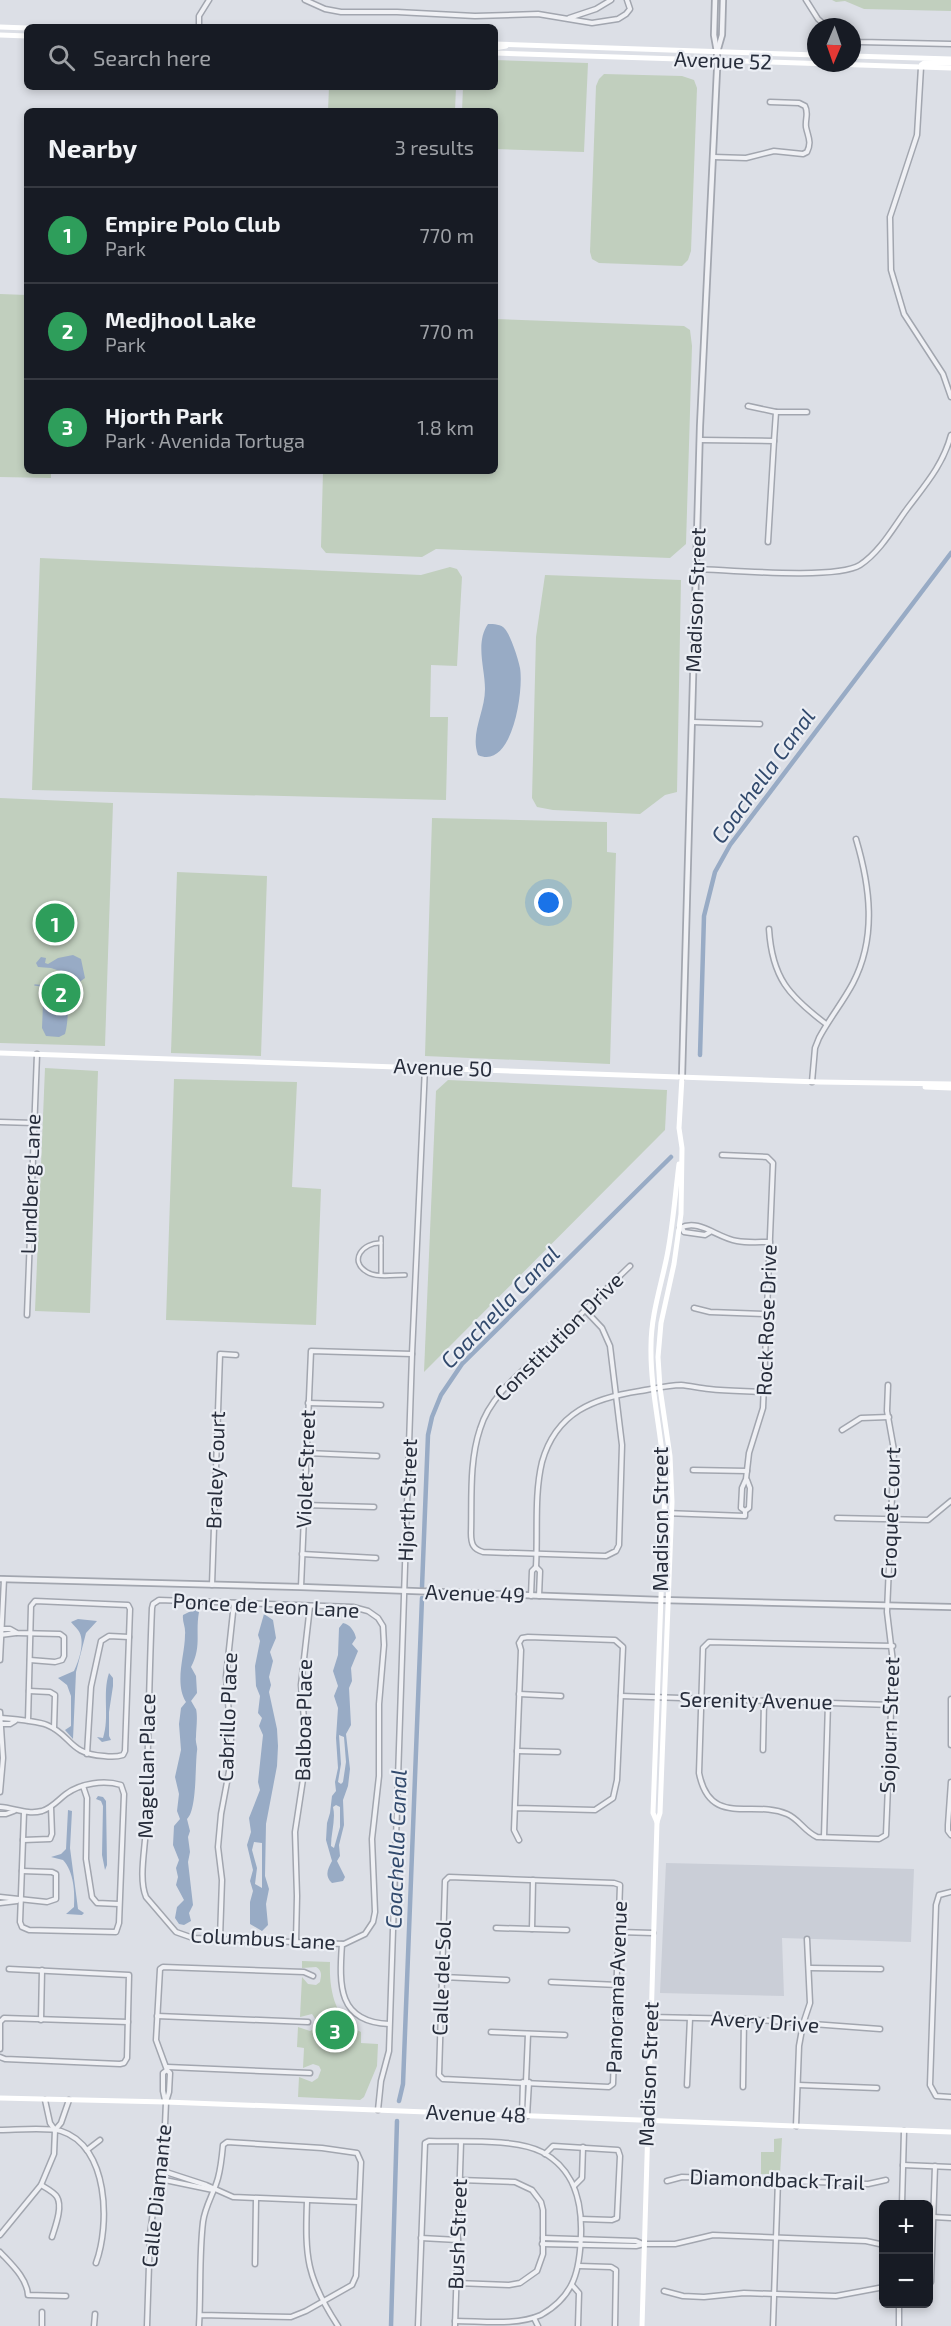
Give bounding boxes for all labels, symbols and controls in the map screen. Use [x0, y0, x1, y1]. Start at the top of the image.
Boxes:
north arrow [807, 18, 861, 72]
search box [24, 24, 498, 90]
icon: search [45, 41, 78, 74]
text: Search here [93, 44, 211, 70]
street label: Avenue 52 [674, 45, 773, 74]
text: Nearby [48, 132, 137, 163]
text: 3 results [395, 135, 474, 159]
text: Empire Polo Club [105, 210, 280, 236]
text: 1 [63, 223, 72, 247]
text: 770 m [419, 223, 474, 247]
text: Park [105, 236, 146, 260]
text: Medjhool Lake [105, 306, 256, 332]
text: 2 [62, 319, 73, 343]
text: 770 m [419, 319, 474, 343]
text: Park [105, 332, 146, 356]
text: Hjorth Park [105, 402, 223, 428]
text: 3 [62, 415, 73, 439]
text: 1.8 km [417, 415, 474, 439]
text: Park · Avenida Tortuga [105, 428, 305, 452]
street label: Madison Street [679, 527, 710, 673]
water label: Coachella Canal [705, 703, 820, 848]
your location [534, 888, 563, 917]
pin: 1 [36, 900, 74, 946]
pin: 2 [42, 970, 80, 1016]
street label: Avenue 50 [393, 1052, 493, 1081]
street label: Lundberg Lane [15, 1113, 44, 1255]
water label: Coachella Canal [434, 1240, 564, 1373]
street label: Rock Rose Drive [750, 1244, 781, 1396]
street label: Constitution Drive [488, 1266, 628, 1406]
street label: Violet Street [290, 1409, 319, 1529]
street label: Braley Court [200, 1411, 229, 1529]
street label: Hjorth Street [392, 1438, 422, 1562]
street label: Madison Street [647, 1446, 672, 1592]
street label: Croquet Court [875, 1446, 904, 1579]
street label: Avenue 49 [425, 1578, 525, 1607]
street label: Ponce de Leon Lane [172, 1587, 360, 1622]
street label: Cabrillo Place [212, 1652, 241, 1782]
street label: Sojourn Street [874, 1656, 904, 1794]
street label: Balboa Place [289, 1659, 316, 1781]
street label: Serenity Avenue [679, 1686, 833, 1713]
street label: Magellan Place [132, 1693, 159, 1839]
water label: Coachella Canal [379, 1769, 411, 1929]
street label: Panorama Avenue [600, 1900, 631, 2074]
street label: Calle del Sol [426, 1919, 455, 2036]
street label: Columbus Lane [190, 1921, 336, 1954]
street label: Madison Street [632, 2001, 663, 2147]
street label: Avery Drive [710, 2004, 820, 2037]
pin: 3 [316, 2008, 354, 2052]
street label: Avenue 48 [425, 2098, 527, 2127]
street label: Calle Diamante [136, 2123, 175, 2269]
street label: Diamondback Trail [689, 2163, 866, 2194]
street label: Bush Street [442, 2178, 471, 2290]
map controls [879, 2200, 933, 2308]
button: + [879, 2200, 933, 2254]
button: − [879, 2254, 933, 2308]

